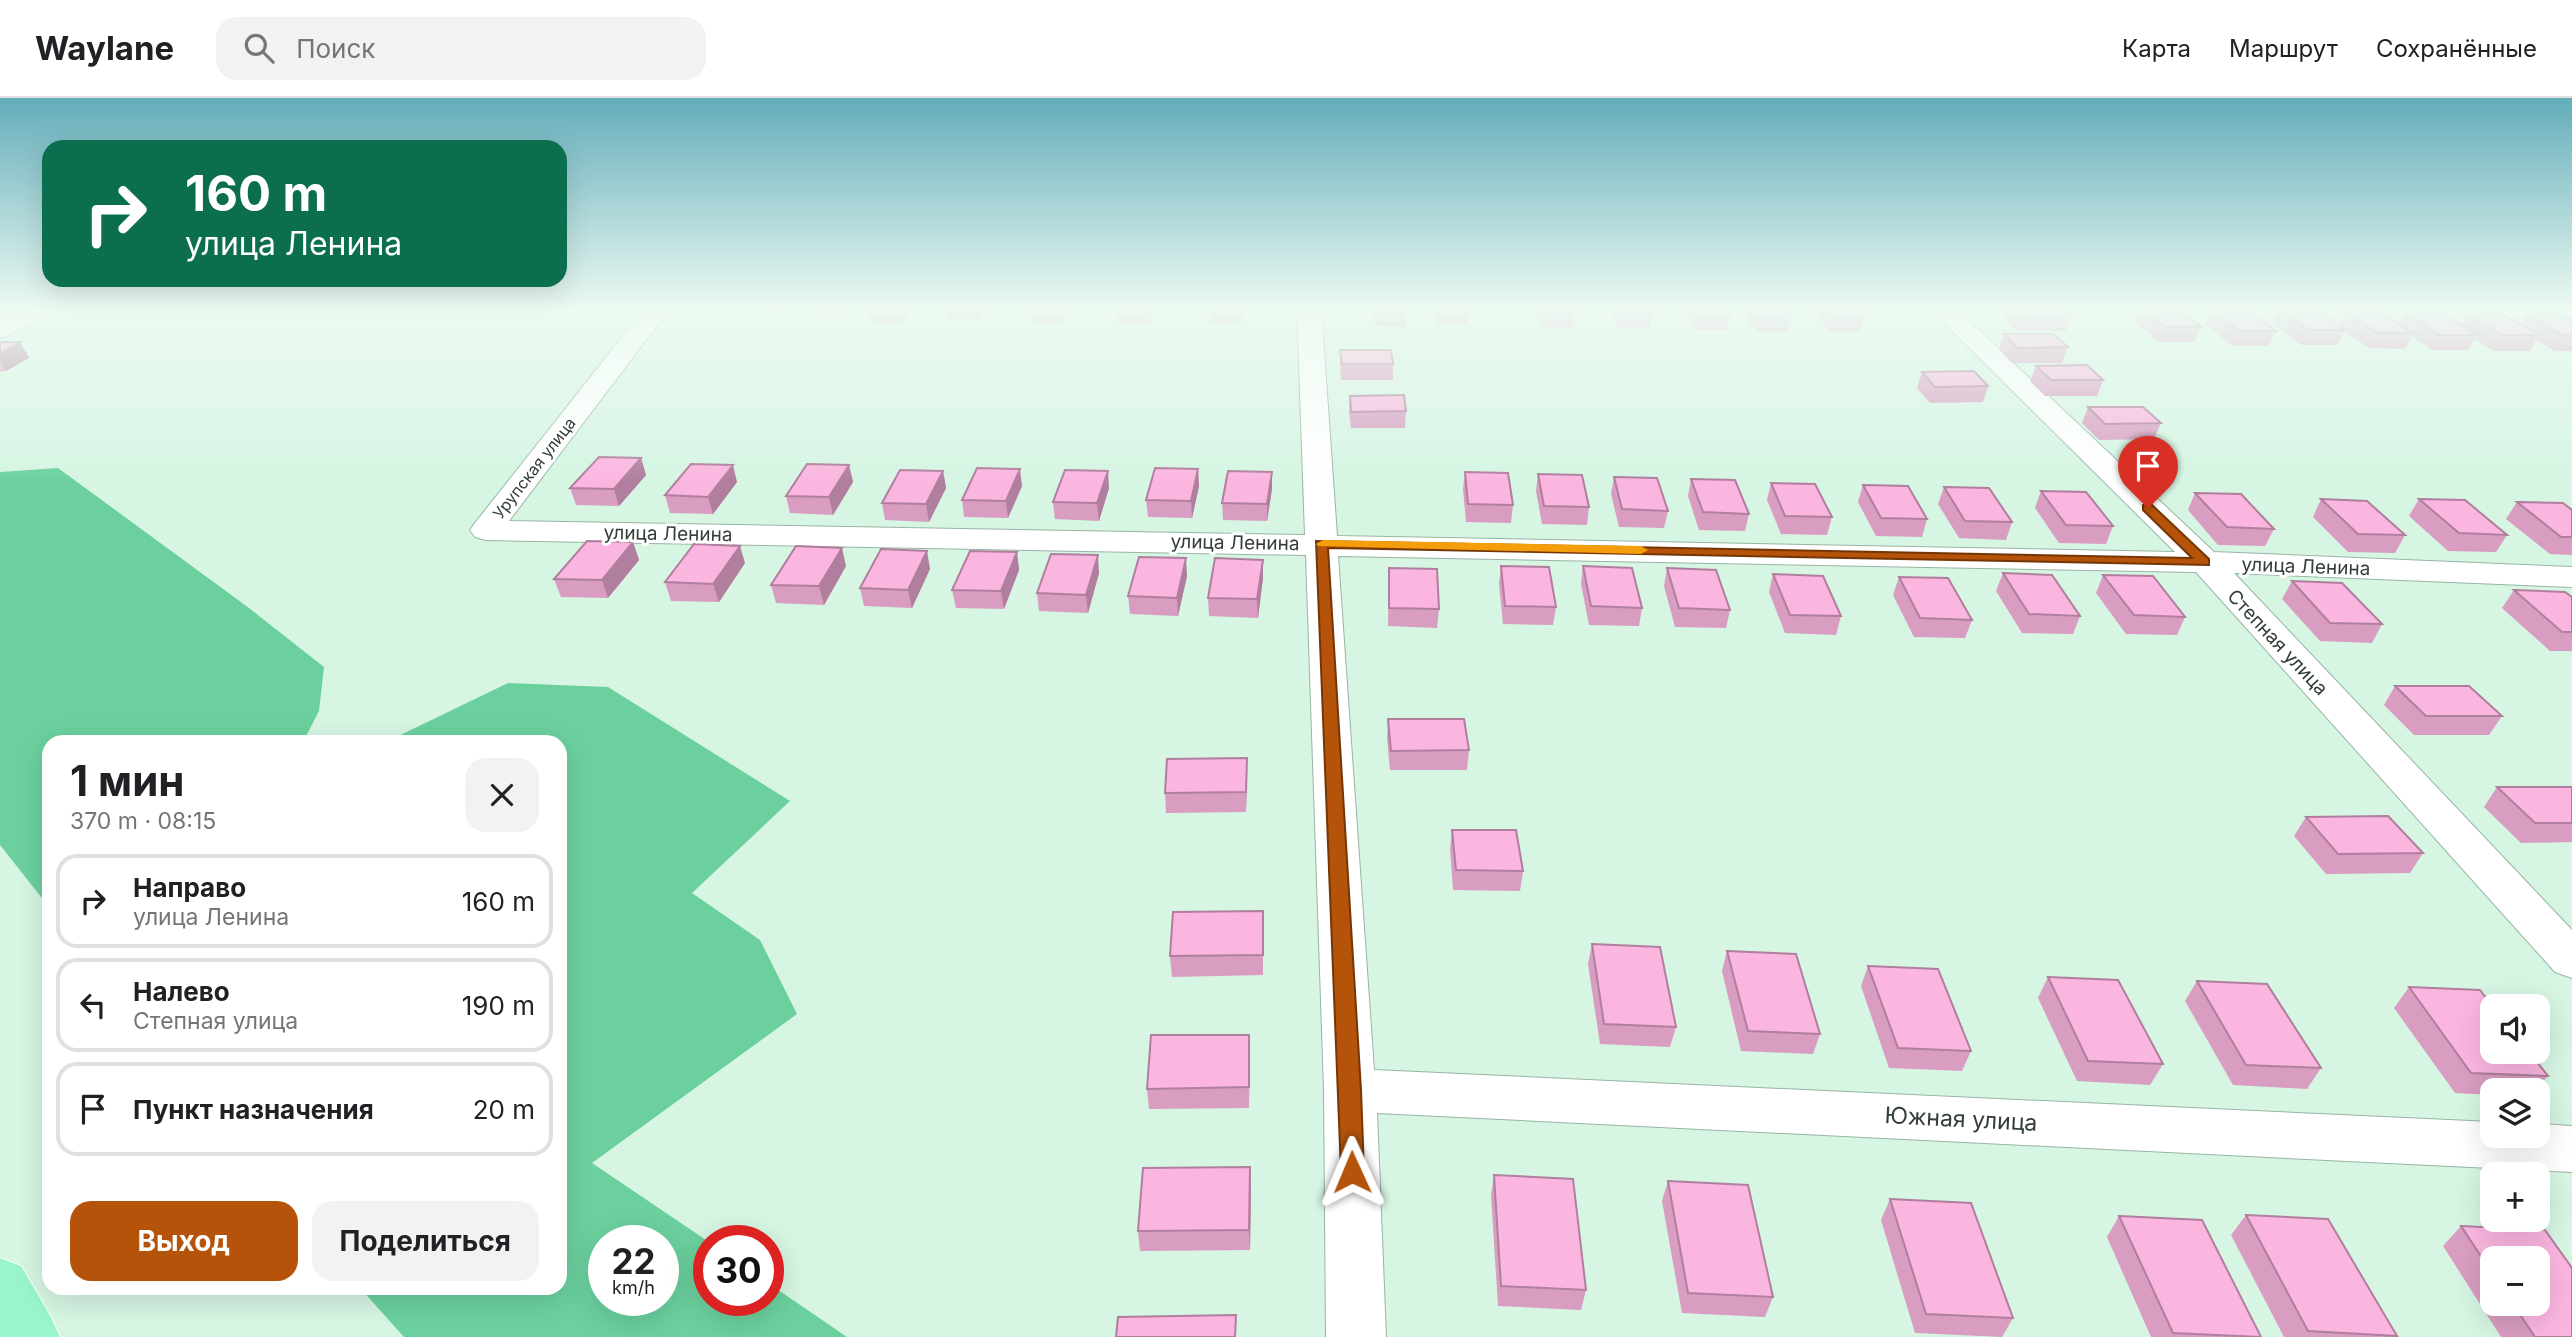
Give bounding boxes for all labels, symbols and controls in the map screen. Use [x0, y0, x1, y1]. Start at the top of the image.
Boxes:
search box [216, 17, 706, 80]
text: Waylane [35, 28, 174, 68]
icon: search [240, 29, 278, 67]
text: Поиск [296, 33, 375, 64]
text: Карта [2122, 34, 2191, 63]
text: Маршрут [2229, 34, 2338, 63]
text: Сохранённые [2376, 34, 2537, 63]
text: 160 m [185, 164, 327, 223]
icon: right [70, 168, 161, 259]
text: улица Ленина [185, 224, 402, 263]
street label: Урупская улица [488, 413, 580, 523]
pin [2118, 436, 2178, 508]
icon: arrive [2129, 447, 2167, 485]
street label: улица Ленина [603, 521, 733, 546]
street label: улица Ленина [1170, 530, 1300, 555]
street label: улица Ленина [2241, 553, 2371, 580]
street label: Степная улица [2223, 585, 2333, 700]
text: 1 мин [70, 755, 184, 806]
button: close [465, 758, 539, 832]
text: 370 m · 08:15 [70, 807, 216, 835]
text: Направо [133, 872, 246, 903]
icon: right [74, 882, 112, 920]
text: 160 m [462, 886, 535, 917]
text: улица Ленина [133, 903, 289, 931]
text: Налево [133, 976, 230, 1007]
icon: left [74, 986, 112, 1024]
text: 190 m [462, 990, 535, 1021]
map controls [2480, 994, 2550, 1316]
button: sound [2480, 994, 2550, 1064]
text: Степная улица [133, 1007, 298, 1035]
button: layers [2480, 1078, 2550, 1148]
icon: arrive [74, 1090, 112, 1128]
text: Пункт назначения [133, 1094, 374, 1125]
text: 20 m [473, 1094, 535, 1125]
street label: Южная улица [1884, 1101, 2038, 1137]
position arrow [1315, 1135, 1389, 1209]
button: + [2480, 1162, 2550, 1232]
button: Выход [70, 1201, 298, 1281]
button: Поделиться [312, 1201, 539, 1281]
speed limit sign: 30 [693, 1225, 784, 1316]
text: 22 [611, 1240, 656, 1282]
button: − [2480, 1246, 2550, 1316]
text: km/h [612, 1277, 655, 1298]

